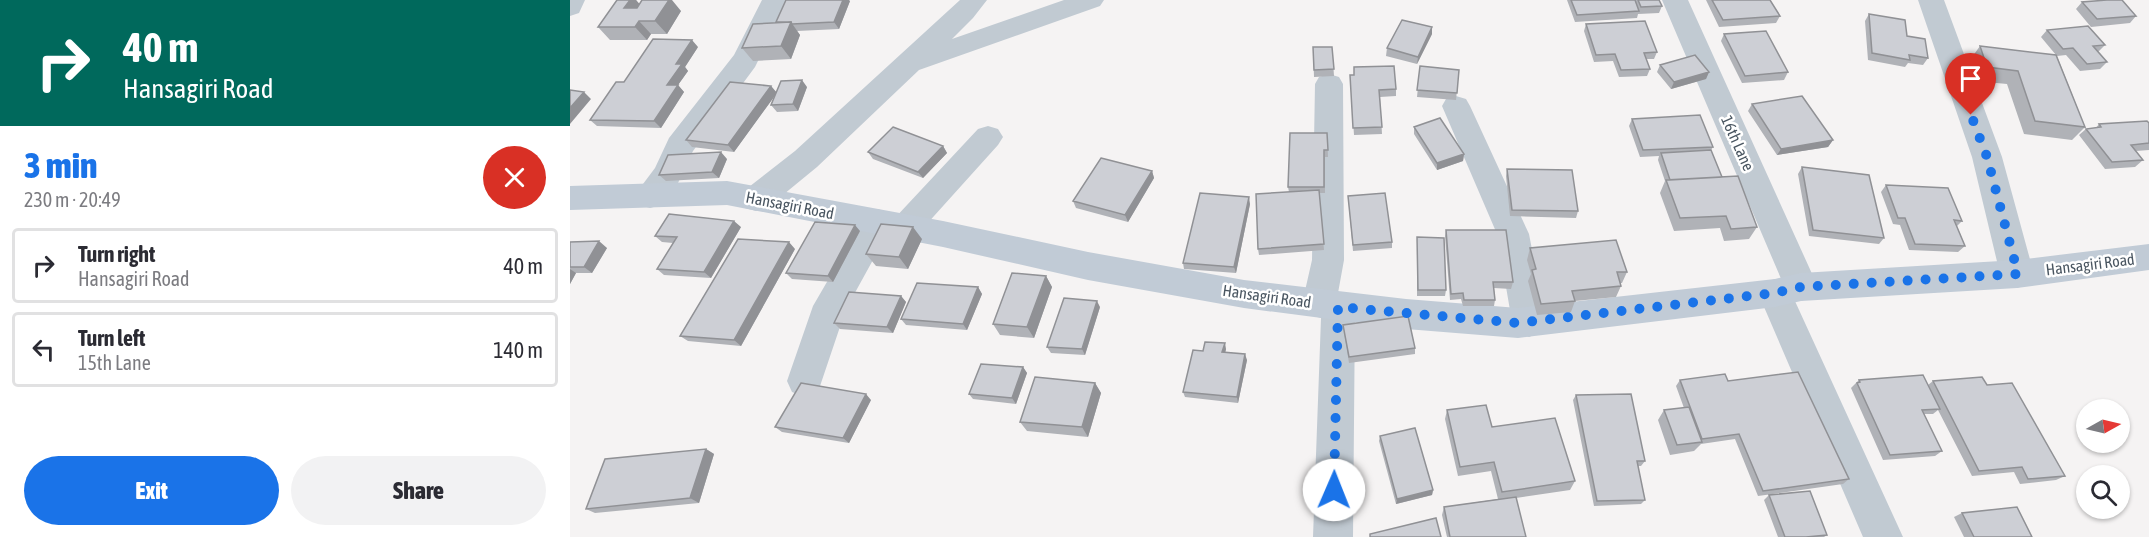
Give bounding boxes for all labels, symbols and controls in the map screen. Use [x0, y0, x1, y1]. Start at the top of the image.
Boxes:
text: 40 m [123, 23, 198, 71]
icon: right [24, 24, 102, 102]
pin [1945, 53, 1996, 115]
icon: arrive [1954, 62, 1987, 95]
text: Hansagiri Road [123, 73, 274, 104]
street label: 16th Lane [1718, 113, 1758, 173]
text: 3 min [24, 144, 98, 186]
button: close [483, 146, 546, 209]
text: 230 m · 20:49 [24, 188, 121, 211]
street label: Hansagiri Road [744, 188, 836, 223]
text: Turn right [78, 241, 155, 267]
icon: right [27, 249, 60, 282]
street label: Hansagiri Road [2045, 250, 2136, 279]
text: 40 m [503, 253, 543, 279]
text: Hansagiri Road [78, 267, 190, 290]
street label: Hansagiri Road [1221, 281, 1312, 312]
text: Turn left [78, 325, 145, 351]
icon: left [27, 333, 60, 366]
text: 140 m [493, 337, 543, 363]
text: 15th Lane [78, 351, 151, 374]
north arrow [2076, 399, 2130, 453]
map controls [2076, 399, 2130, 519]
button: Exit [24, 456, 279, 525]
button: Share [291, 456, 546, 525]
position arrow [1302, 458, 1366, 522]
button: search [2076, 465, 2130, 519]

